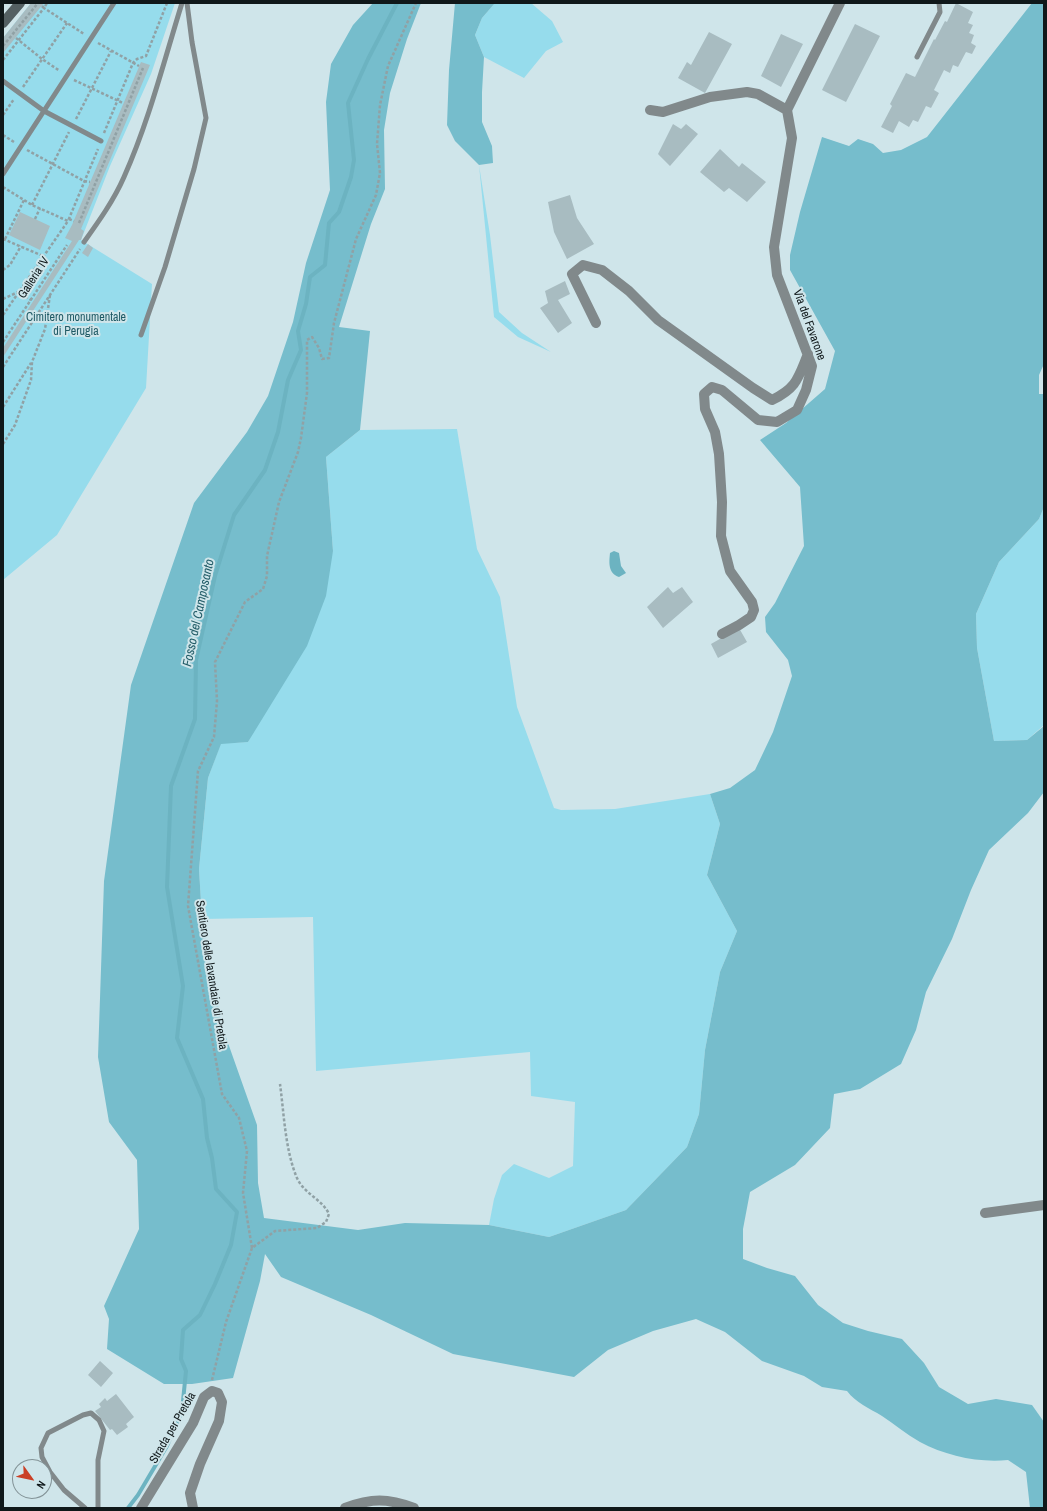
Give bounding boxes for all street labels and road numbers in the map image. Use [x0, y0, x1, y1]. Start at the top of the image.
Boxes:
street label: Galleria IV [15, 255, 53, 301]
street label: Via del Favarone [790, 288, 828, 362]
street label: Sentiero delle lavandaie di Pretola [192, 899, 230, 1051]
street label: Strada per Pretola [147, 1390, 199, 1466]

